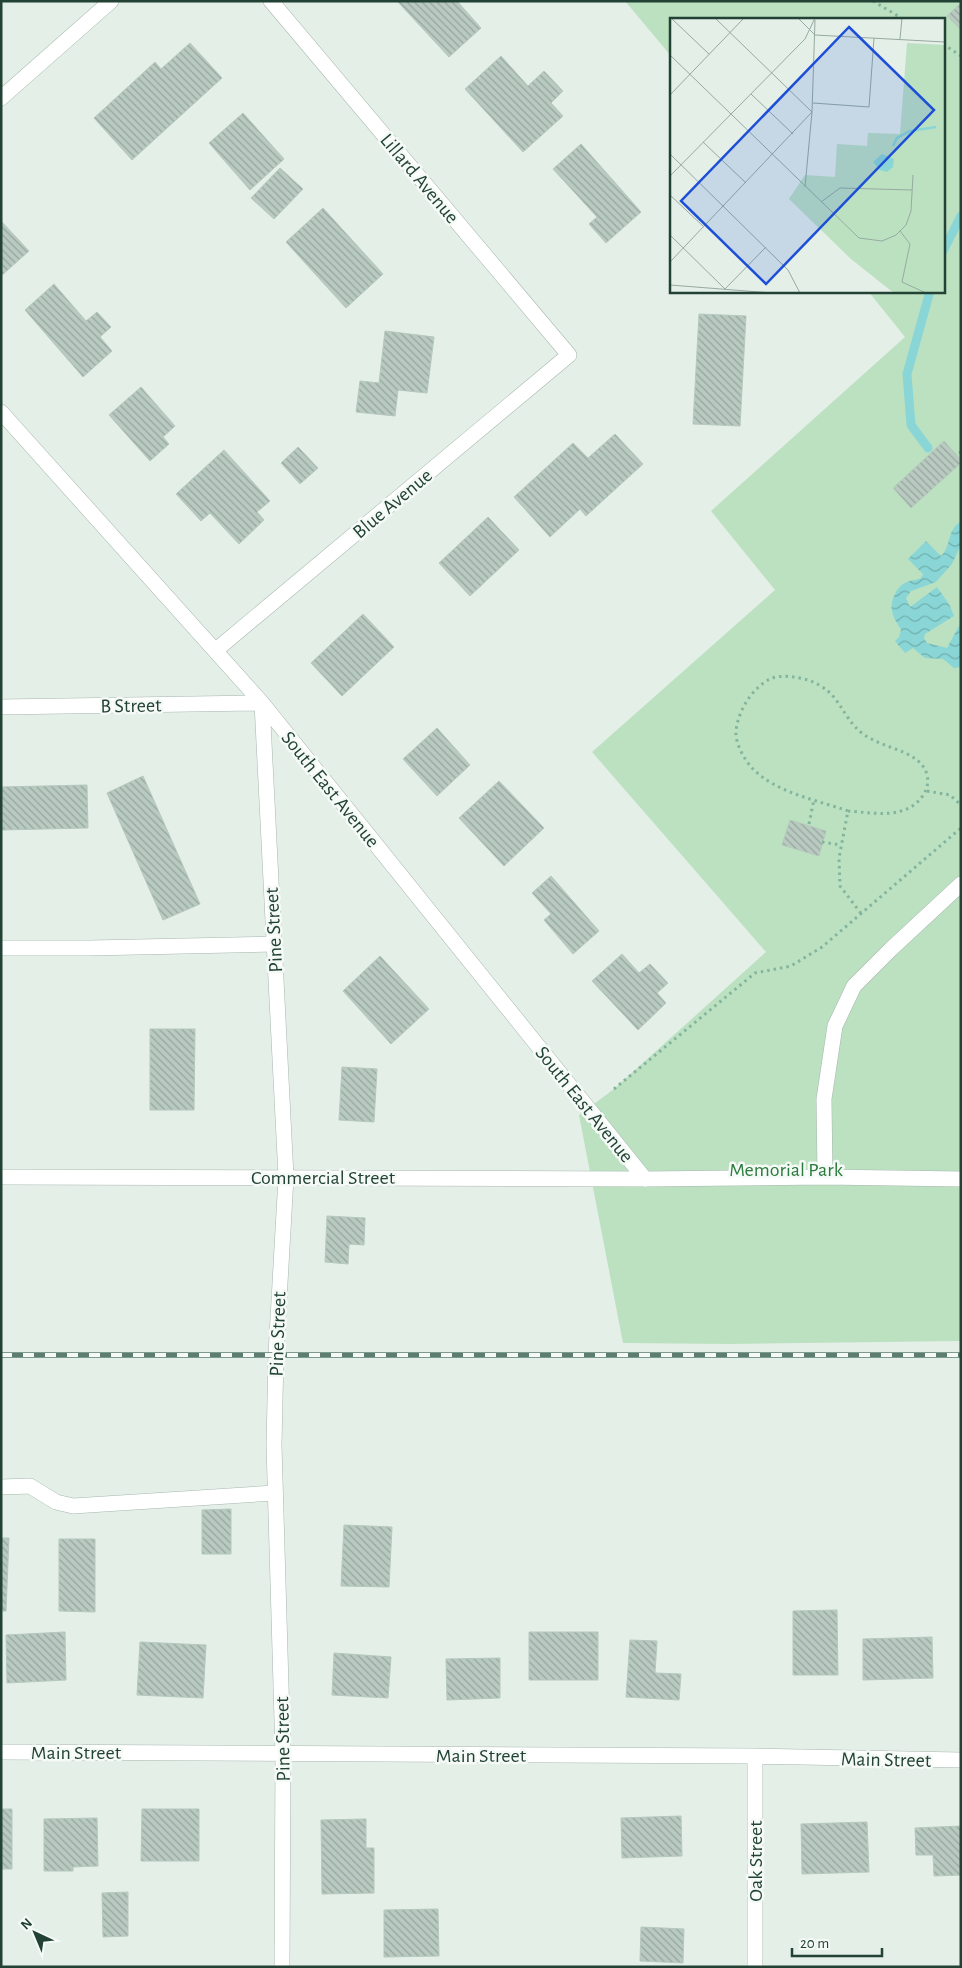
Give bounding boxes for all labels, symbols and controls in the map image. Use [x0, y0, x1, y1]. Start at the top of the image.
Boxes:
inset map [670, 18, 944, 292]
street label: Lillard Avenue [376, 130, 462, 227]
street label: Blue Avenue [349, 465, 436, 543]
street label: B Street [100, 695, 162, 717]
street label: South East Avenue [277, 728, 383, 851]
street label: Pine Street [262, 886, 286, 973]
street label: South East Avenue [531, 1043, 637, 1166]
park label: Memorial Park [729, 1160, 843, 1180]
street label: Commercial Street [251, 1168, 396, 1188]
street label: Pine Street [267, 1291, 290, 1377]
street label: Pine Street [272, 1696, 294, 1782]
street label: Main Street [31, 1743, 122, 1763]
street label: Main Street [436, 1746, 527, 1766]
street label: Main Street [841, 1749, 932, 1771]
street label: Oak Street [746, 1820, 766, 1902]
north arrow [10, 1908, 60, 1958]
text: N [18, 1916, 35, 1933]
scale bar [792, 1926, 882, 1958]
text: 20 m [800, 1936, 829, 1951]

